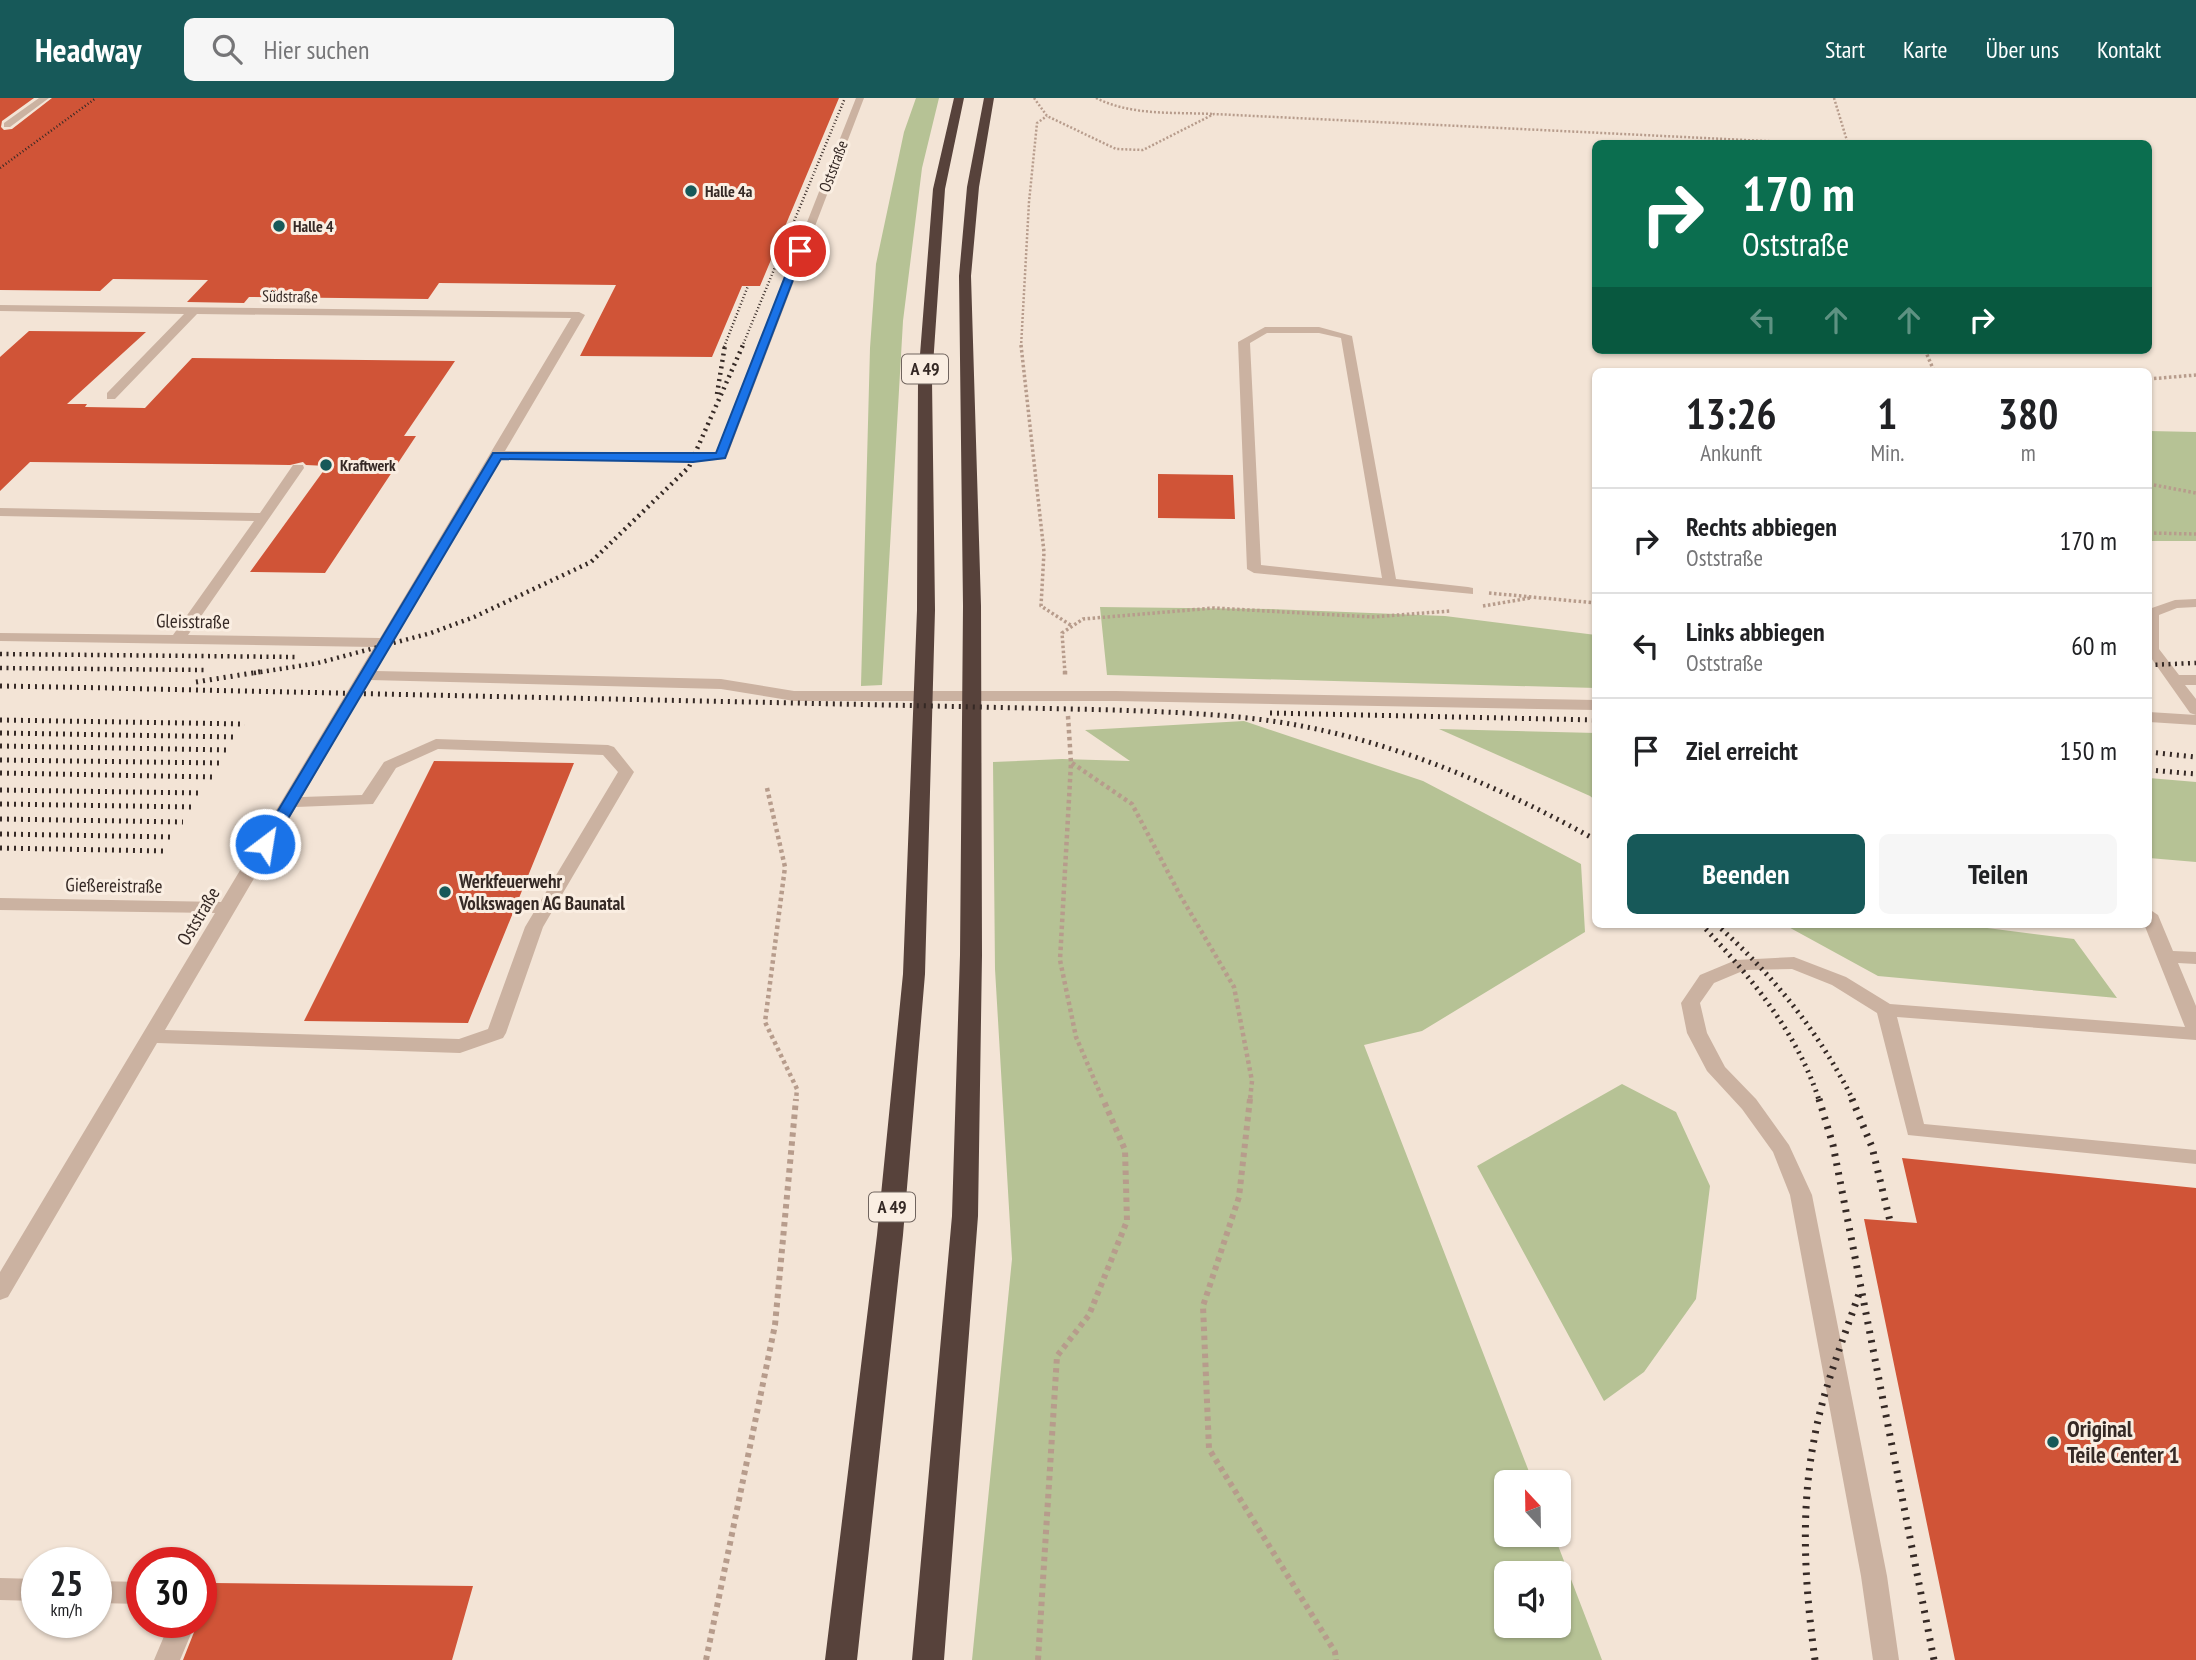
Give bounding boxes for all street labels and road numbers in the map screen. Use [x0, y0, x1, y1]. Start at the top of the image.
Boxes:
street label: Oststraße [814, 137, 852, 195]
street label: Südstraße [262, 286, 318, 306]
road number: A 49 [902, 354, 948, 384]
street label: Gleisstraße [156, 608, 230, 634]
street label: Gießereistraße [65, 872, 163, 898]
street label: Oststraße [171, 882, 225, 949]
road number: A 49 [869, 1192, 915, 1222]

